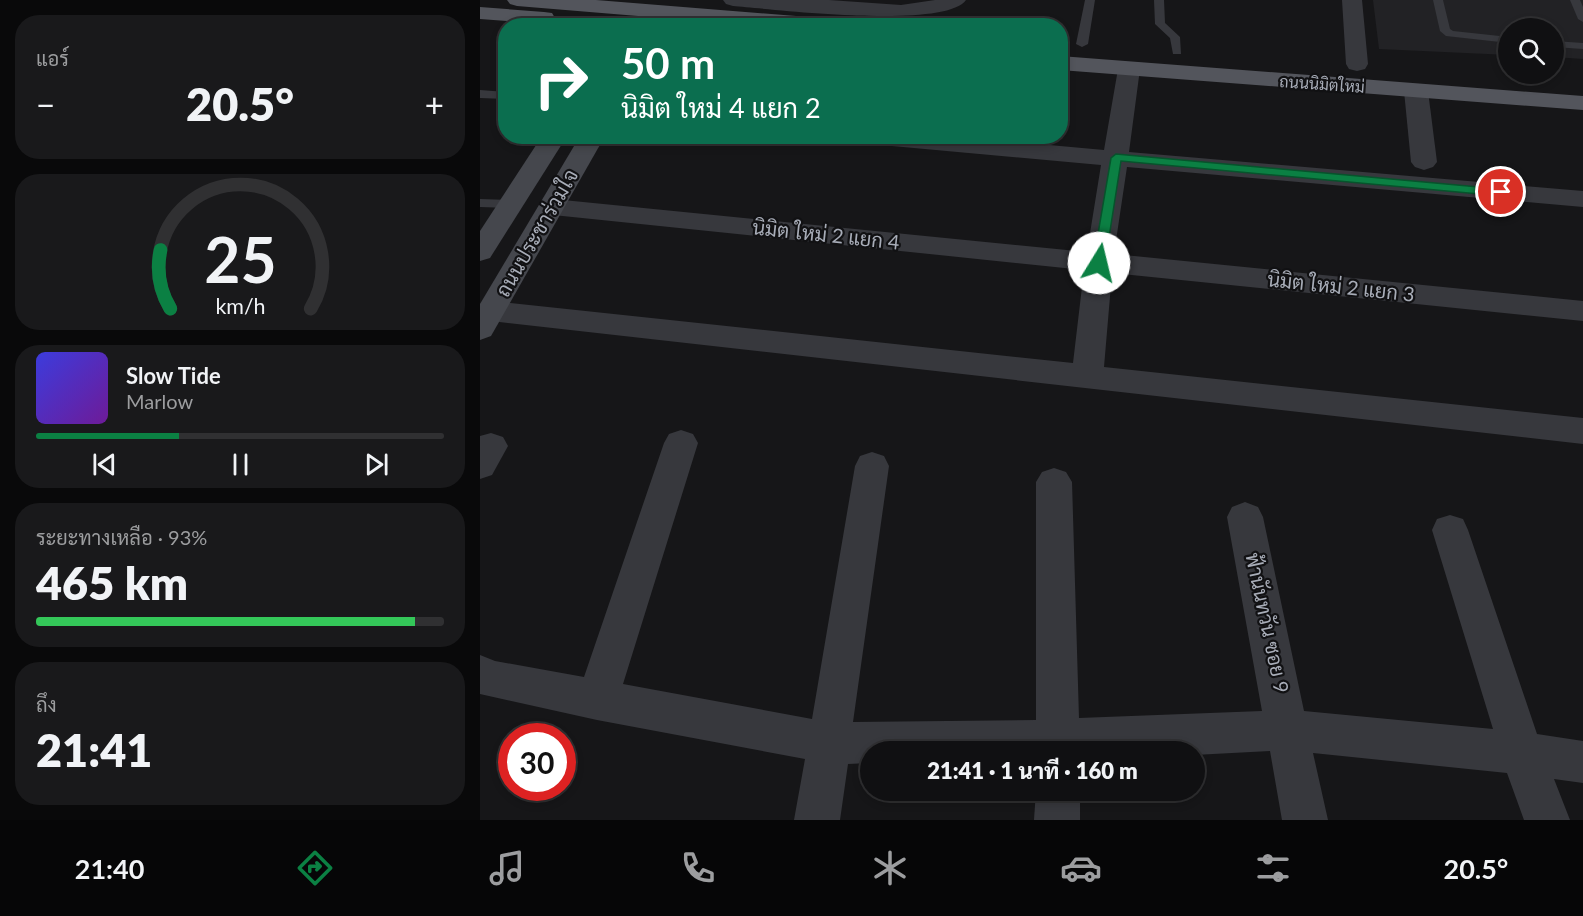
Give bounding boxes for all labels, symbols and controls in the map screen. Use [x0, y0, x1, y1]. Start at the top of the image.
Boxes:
map controls [1498, 18, 1564, 84]
button: search [1498, 18, 1564, 84]
text: 50 m [621, 38, 715, 88]
icon: right [522, 42, 600, 120]
text: แอร์ [36, 46, 69, 70]
street label: ถนนนิมิตใหม่ [1279, 70, 1365, 96]
text: 20.5° [186, 77, 294, 131]
text: − [36, 84, 55, 124]
text: + [425, 84, 444, 124]
text: นิมิต ใหม่ 4 แยก 2 [621, 91, 821, 124]
street label: ถนนประชาร่วมใจ [490, 164, 582, 301]
pin [1475, 166, 1526, 217]
icon: arrive [1484, 175, 1517, 208]
street label: นิมิต ใหม่ 2 แยก 4 [751, 214, 901, 254]
text: 25 [204, 221, 276, 296]
position arrow [1067, 231, 1131, 295]
street label: นิมิต ใหม่ 2 แยก 3 [1266, 266, 1416, 306]
text: km/h [215, 293, 265, 319]
text: Slow Tide [126, 362, 221, 389]
text: Marlow [126, 389, 193, 413]
icon: previous [88, 448, 121, 481]
icon: pause [224, 448, 257, 481]
icon: next [360, 448, 393, 481]
text: ระยะทางเหลือ · 93% [36, 525, 207, 549]
street label: ฟ้านันทวัน ซอย 9 [1241, 550, 1295, 695]
text: 465 km [36, 556, 188, 610]
text: ถึง [36, 692, 57, 716]
text: 21:41 [36, 723, 152, 777]
speed limit sign: 30 [498, 723, 576, 801]
text: 21:41 · 1 นาที · 160 m [927, 757, 1138, 784]
icon: directions [294, 847, 336, 889]
icon: music [486, 847, 528, 889]
icon: phone [677, 847, 719, 889]
icon: climate [869, 847, 911, 889]
icon: car [1060, 847, 1102, 889]
icon: filters [1252, 847, 1294, 889]
text: 21:40 [75, 852, 144, 885]
text: 20.5° [1444, 852, 1508, 885]

